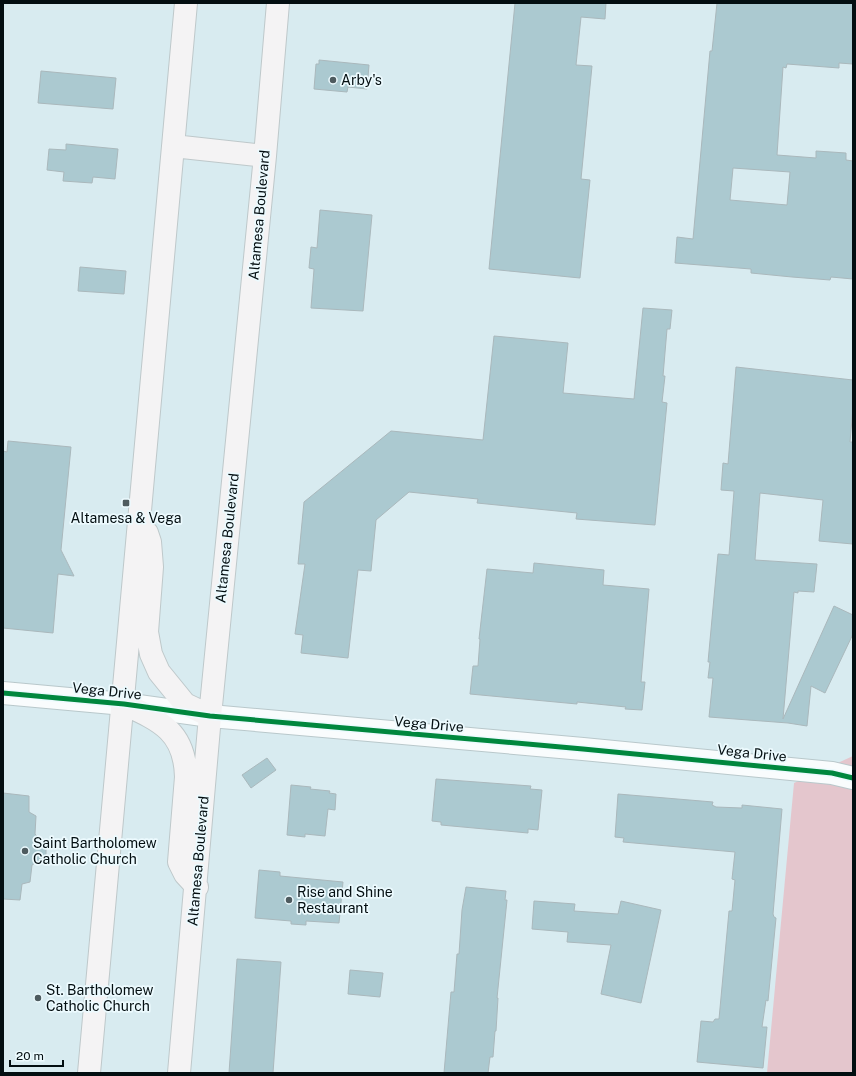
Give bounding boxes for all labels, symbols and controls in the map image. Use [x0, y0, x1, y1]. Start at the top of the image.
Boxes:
place label: Arby's [341, 72, 382, 88]
marker: Arby's [328, 75, 338, 85]
street label: Altamesa Boulevard [245, 149, 273, 281]
street label: Altamesa Boulevard [212, 472, 242, 604]
marker: Altamesa & Vega [121, 498, 131, 508]
place label: Altamesa & Vega [71, 510, 181, 526]
street label: Vega Drive [71, 679, 143, 703]
street label: Vega Drive [394, 713, 465, 735]
street label: Vega Drive [716, 741, 788, 765]
street label: Altamesa Boulevard [184, 795, 212, 927]
place label: Saint Bartholomew Catholic Church [33, 835, 157, 867]
marker: Saint Bartholomew Catholic Church [20, 846, 30, 856]
place label: Rise and Shine Restaurant [297, 884, 393, 916]
marker: Rise and Shine Restaurant [284, 895, 294, 905]
place label: St. Bartholomew Catholic Church [46, 982, 154, 1014]
marker: St. Bartholomew Catholic Church [33, 993, 43, 1003]
scale bar [10, 1042, 63, 1068]
text: 20 m [16, 1049, 44, 1063]

